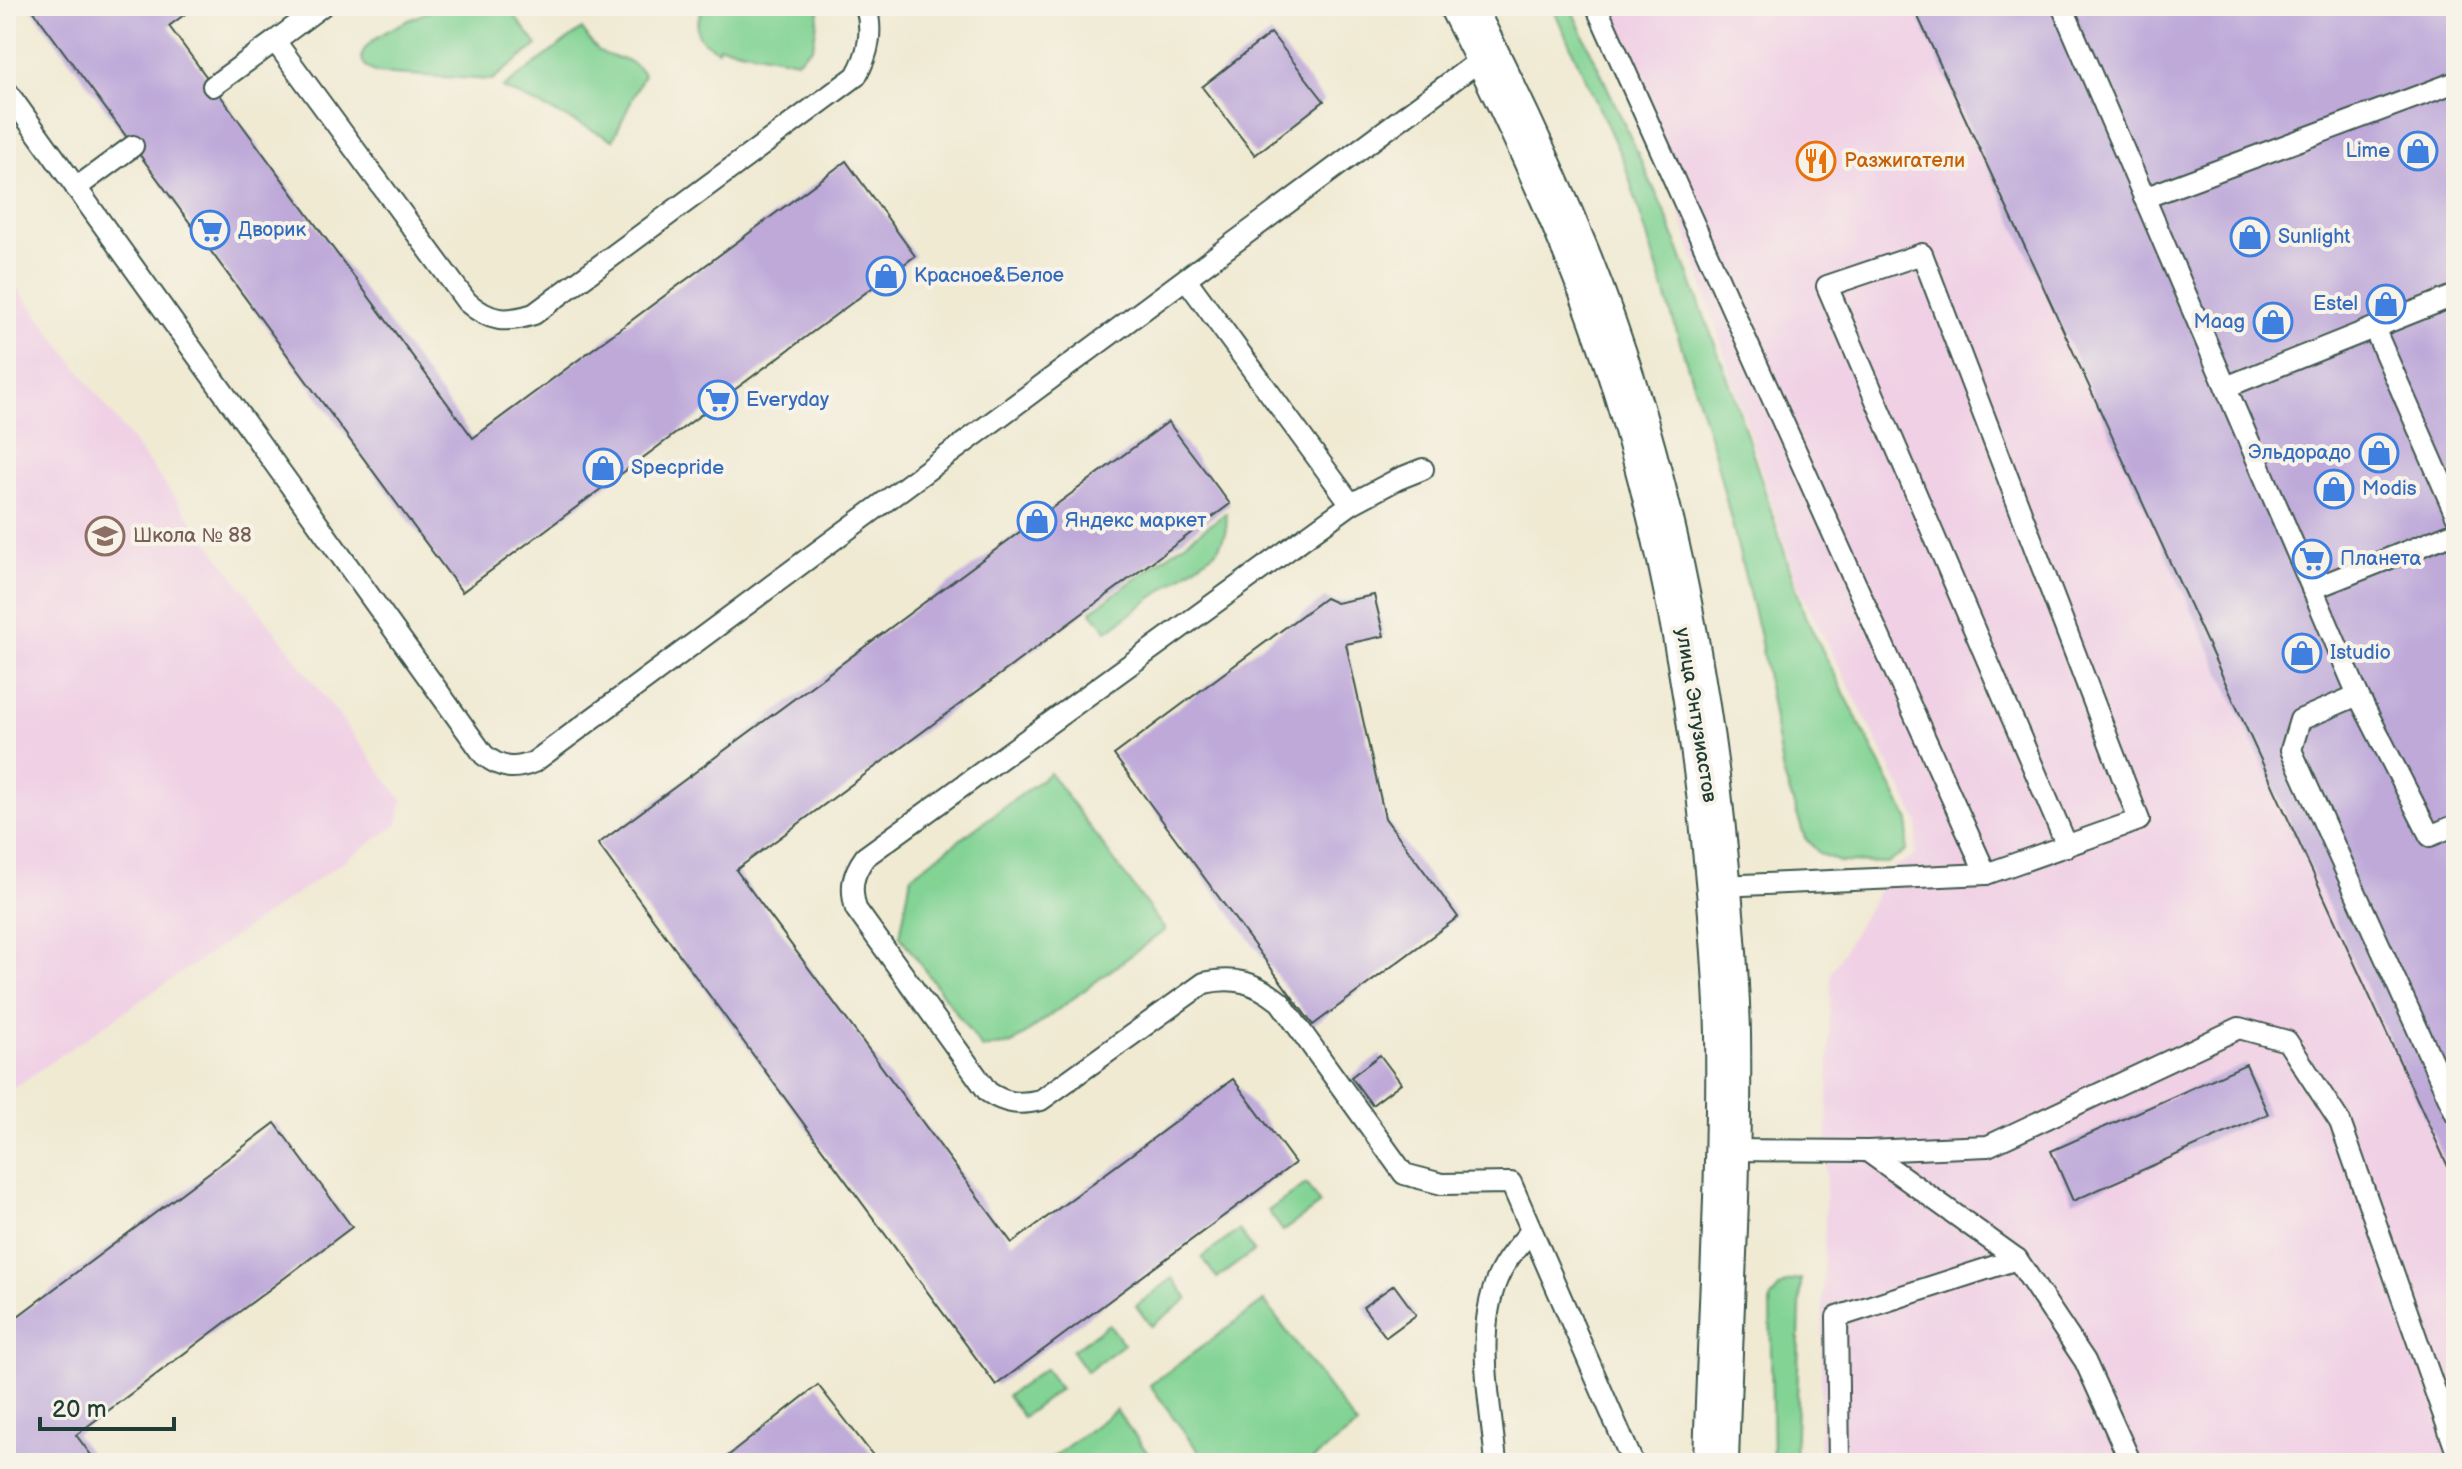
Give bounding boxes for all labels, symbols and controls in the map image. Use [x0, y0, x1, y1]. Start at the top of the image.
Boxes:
shop icon: Lime [2397, 130, 2439, 172]
place label: Lime [2345, 139, 2390, 163]
restaurant icon: Разжигатели [1795, 140, 1837, 182]
place label: Разжигатели [1844, 149, 1965, 173]
supermarket icon: Дворик [189, 209, 231, 251]
shop icon: Sunlight [2229, 216, 2271, 258]
place label: Дворик [238, 218, 306, 242]
place label: Sunlight [2278, 225, 2350, 249]
shop icon: Красное&Белое [865, 255, 907, 297]
place label: Красное&Белое [914, 264, 1064, 288]
shop icon: Estel [2365, 283, 2407, 325]
place label: Estel [2313, 292, 2358, 316]
shop icon: Maag [2252, 301, 2294, 343]
place label: Maag [2194, 310, 2245, 334]
supermarket icon: Everyday [697, 379, 739, 421]
place label: Everyday [746, 388, 829, 412]
shop icon: Эльдорадо [2358, 432, 2400, 474]
place label: Эльдорадо [2248, 441, 2351, 465]
shop icon: Specpride [582, 447, 624, 489]
place label: Specpride [631, 456, 724, 480]
shop icon: Modis [2313, 468, 2355, 510]
place label: Modis [2362, 477, 2417, 501]
shop icon: Яндекс маркет [1016, 500, 1058, 542]
place label: Яндекс маркет [1065, 509, 1207, 533]
school or university icon: Школа № 88 [84, 515, 126, 557]
place label: Школа № 88 [133, 524, 252, 548]
supermarket icon: Планета [2291, 538, 2333, 580]
place label: Планета [2340, 547, 2422, 571]
street label: улица Энтузиастов [1670, 626, 1722, 804]
shop icon: Istudio [2281, 632, 2323, 674]
place label: Istudio [2330, 641, 2391, 665]
scale bar [40, 1381, 174, 1431]
text: 20 m [52, 1395, 107, 1424]

